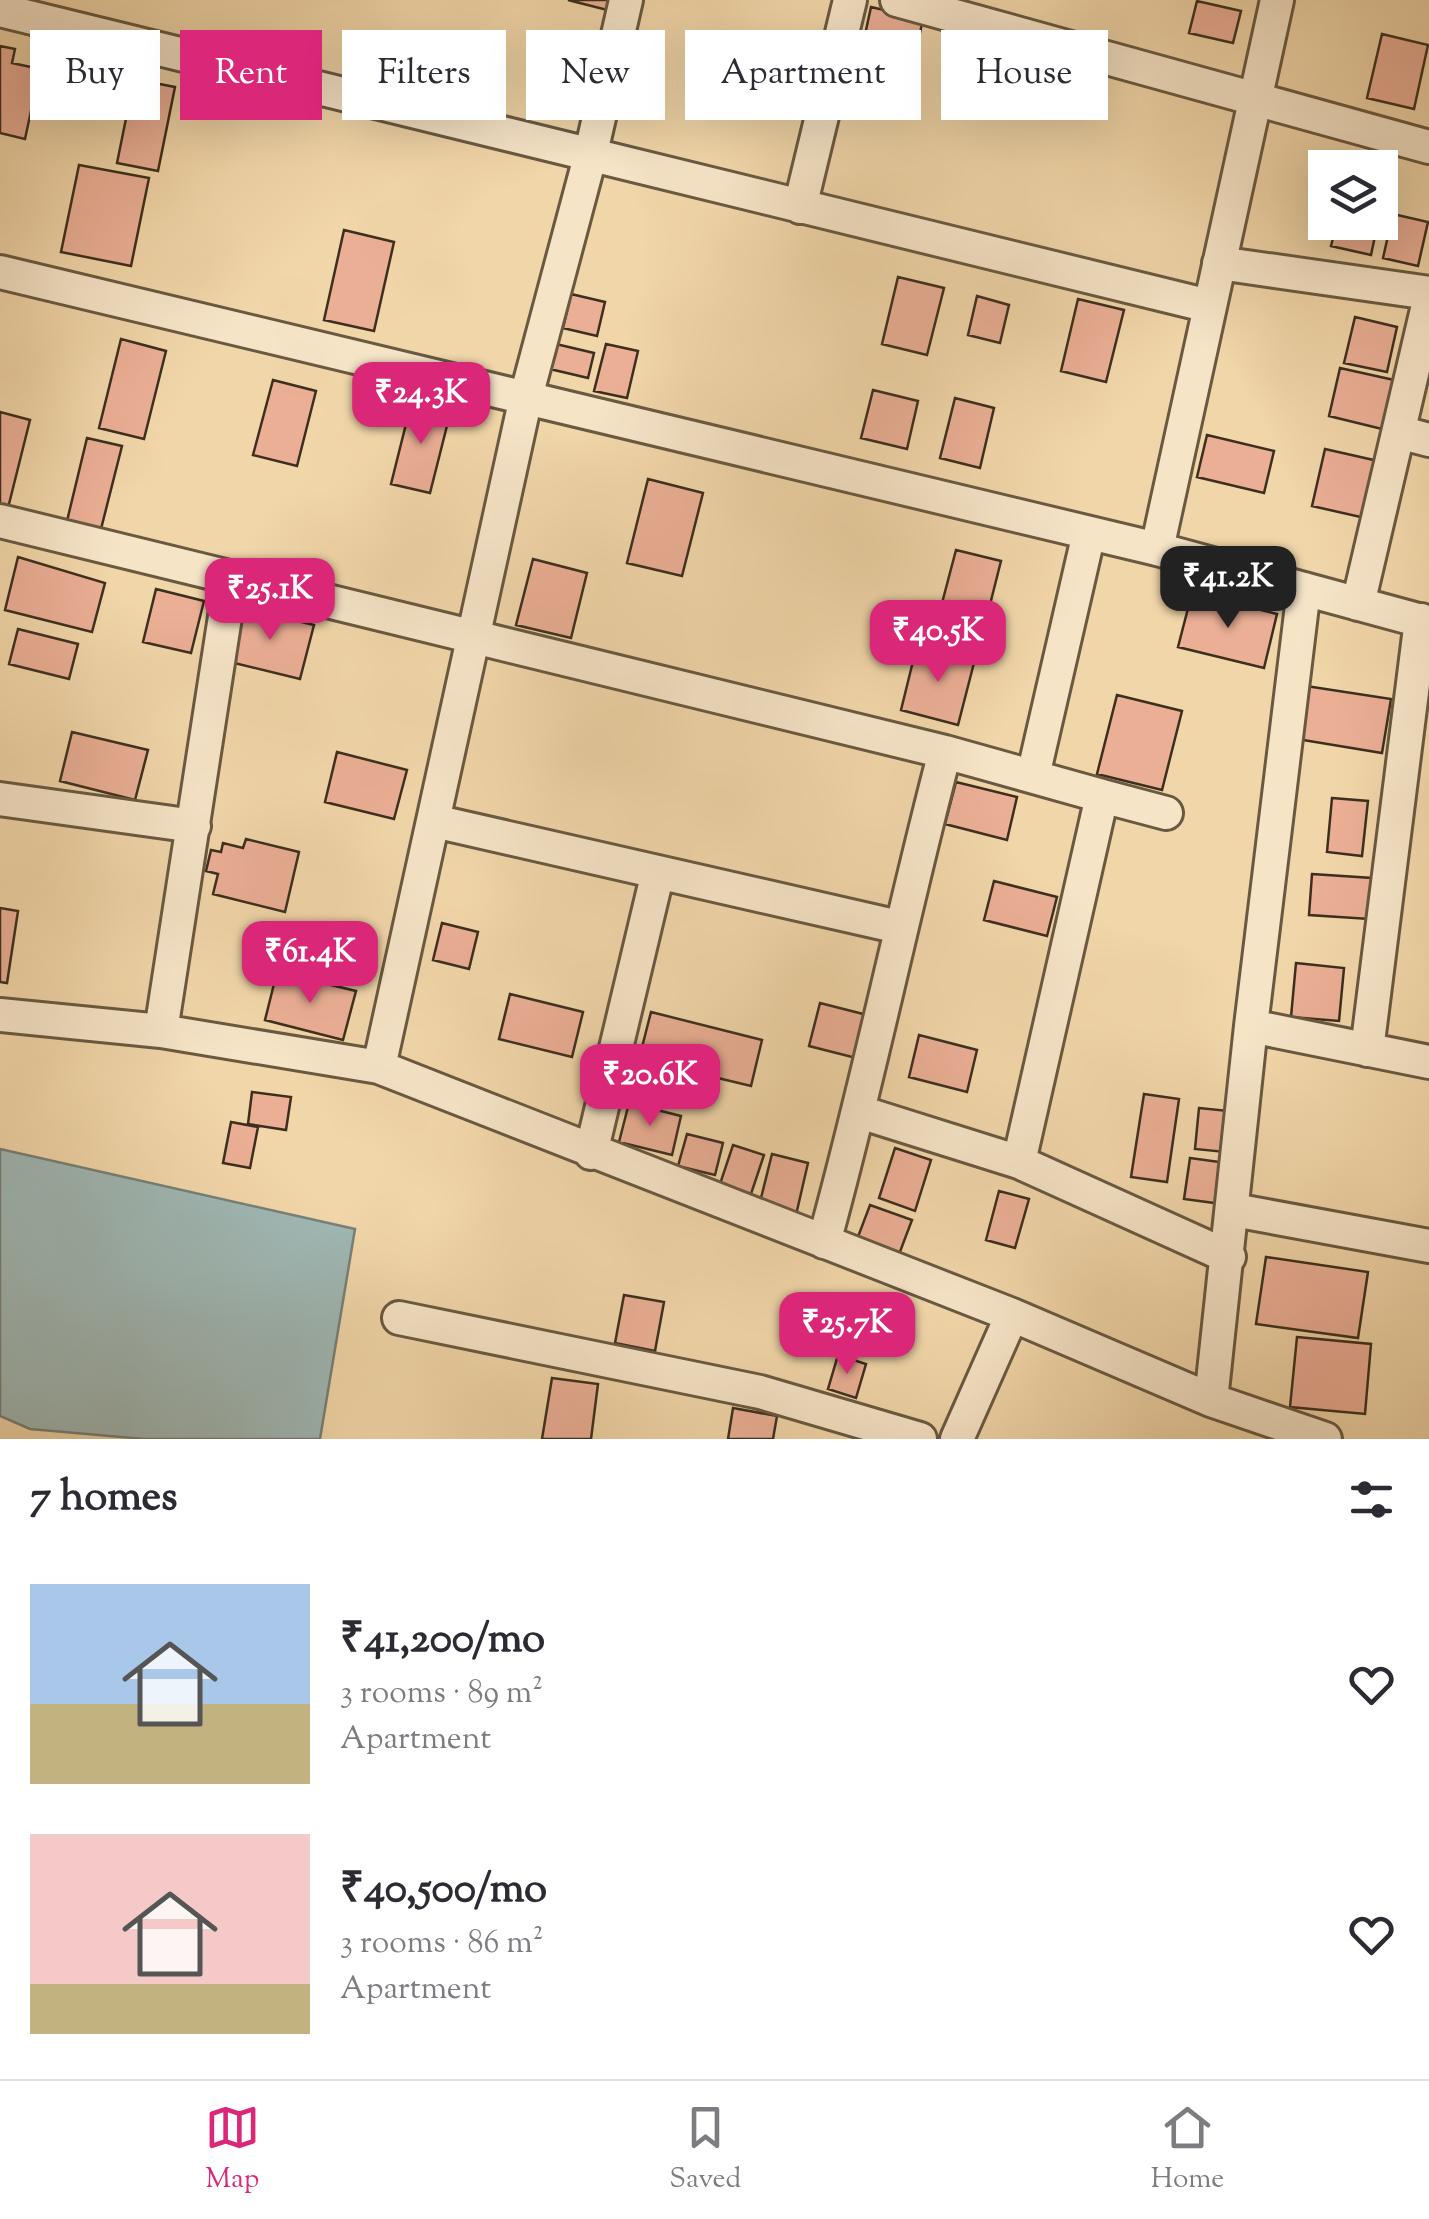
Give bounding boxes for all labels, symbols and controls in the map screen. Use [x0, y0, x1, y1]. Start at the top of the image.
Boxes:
chip: Buy [30, 30, 160, 120]
chip: Rent [180, 30, 322, 120]
chip: Filters [342, 30, 506, 120]
chip: New [526, 30, 665, 120]
chip: Apartment [685, 30, 921, 120]
chip: House [941, 30, 1108, 120]
map controls [1308, 150, 1398, 240]
button: layers [1308, 150, 1398, 240]
pin: ₹24.3K [340, 362, 502, 447]
text: ₹24.3K [374, 371, 468, 417]
pin: ₹41.2K [1147, 546, 1309, 631]
text: ₹41.2K [1182, 555, 1274, 601]
pin: ₹25.1K [189, 558, 351, 643]
text: ₹25.1K [227, 567, 313, 613]
pin: ₹40.5K [857, 600, 1019, 685]
text: ₹40.5K [892, 609, 984, 655]
pin: ₹61.4K [229, 921, 391, 1006]
text: ₹61.4K [264, 930, 356, 976]
pin: ₹20.6K [569, 1044, 731, 1129]
text: ₹20.6K [602, 1053, 698, 1099]
pin: ₹25.7K [766, 1292, 928, 1377]
text: ₹25.7K [801, 1301, 893, 1347]
text: 7 homes [30, 1469, 178, 1529]
icon: filters [1344, 1472, 1399, 1527]
text: ₹41,200/mo [340, 1611, 545, 1671]
icon: home [110, 1624, 230, 1744]
icon: heart [1344, 1657, 1399, 1712]
text: 3 rooms · 89 m² [340, 1671, 543, 1717]
text: Apartment [340, 1717, 491, 1763]
text: ₹40,500/mo [340, 1861, 547, 1921]
icon: home [110, 1874, 230, 1994]
icon: heart [1344, 1907, 1399, 1962]
text: 3 rooms · 86 m² [340, 1921, 543, 1967]
text: Apartment [340, 1967, 491, 2013]
tab: Map [205, 2100, 260, 2200]
tab: Saved [669, 2100, 741, 2200]
tab: Home [1151, 2100, 1224, 2200]

